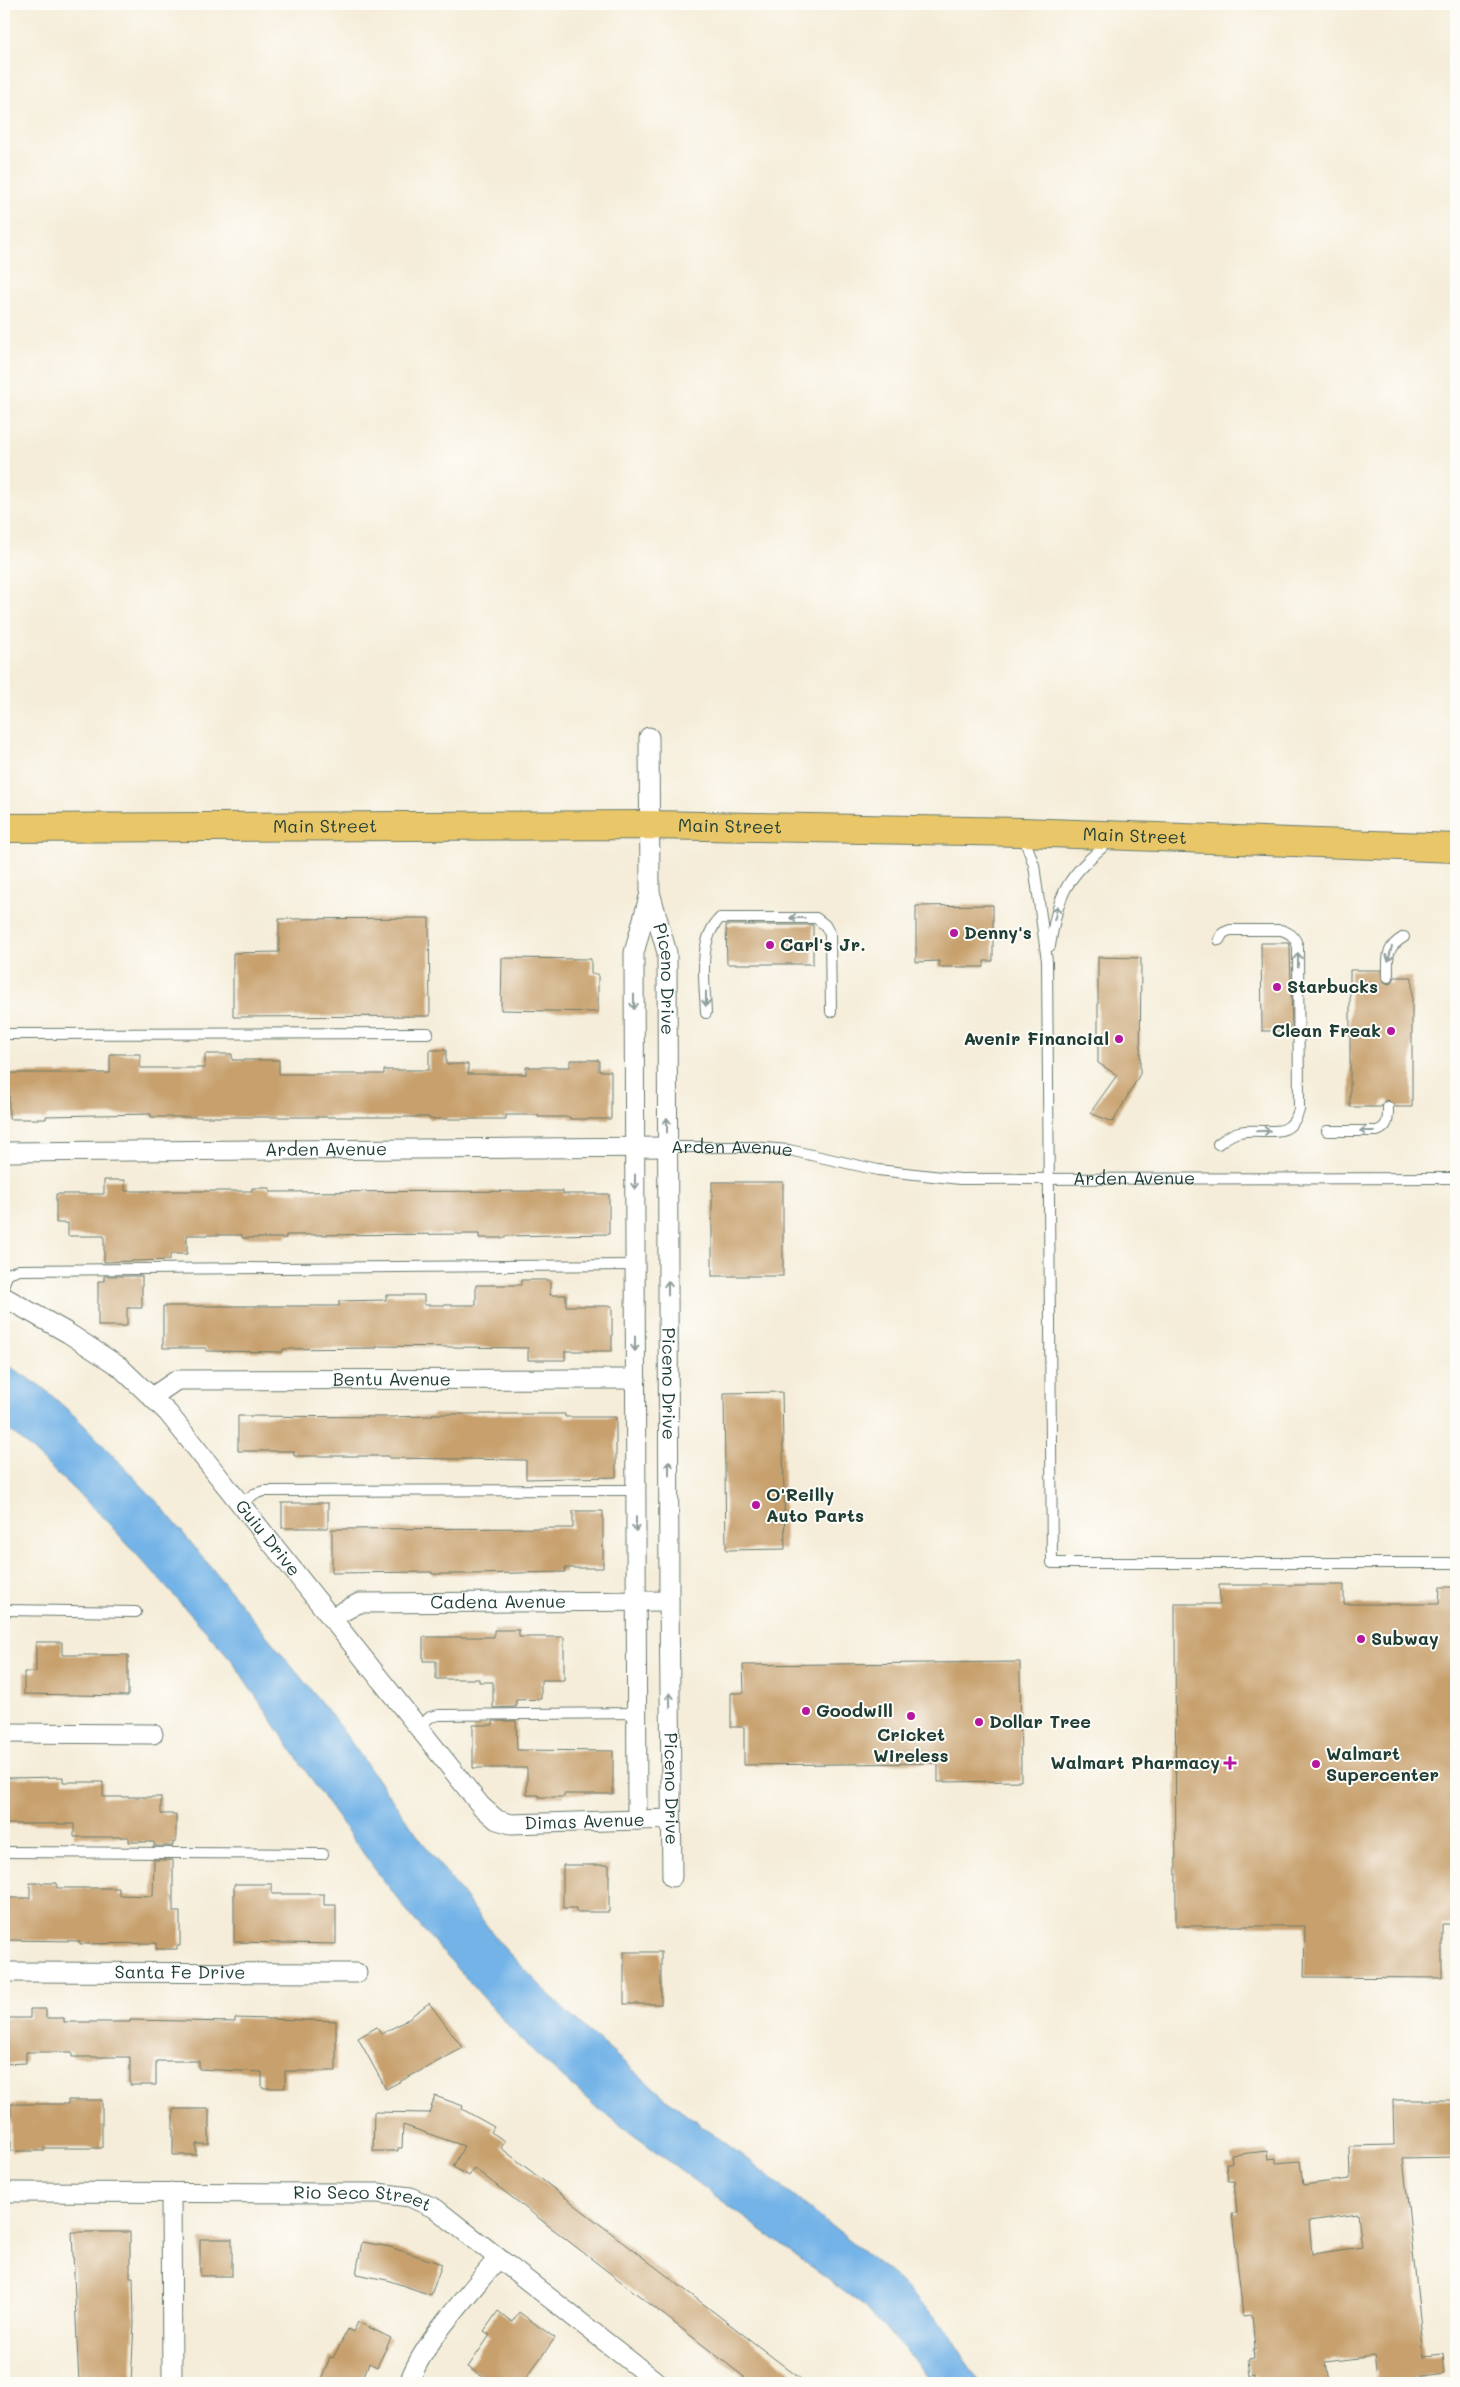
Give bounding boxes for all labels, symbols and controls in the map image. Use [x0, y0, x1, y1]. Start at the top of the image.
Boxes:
street label: Main Street [273, 813, 377, 838]
street label: Main Street [678, 813, 782, 838]
street label: Main Street [1082, 821, 1187, 849]
one-way arrow [1051, 906, 1061, 922]
one-way arrow [789, 913, 806, 923]
street label: Piceno Drive [648, 920, 680, 1035]
place label: Denny's [964, 920, 1032, 944]
marker: Denny's [948, 927, 960, 939]
place label: Carl's Jr. [780, 932, 866, 956]
marker: Carl's Jr. [764, 939, 776, 951]
one-way arrow [1385, 946, 1394, 962]
one-way arrow [1293, 952, 1303, 968]
place label: Starbucks [1287, 974, 1378, 998]
marker: Starbucks [1271, 981, 1283, 993]
one-way arrow [701, 991, 710, 1007]
one-way arrow [629, 993, 639, 1009]
place label: Clean Freak [1272, 1018, 1381, 1042]
marker: Clean Freak [1385, 1025, 1397, 1037]
place label: Avenir Financial [963, 1026, 1109, 1050]
marker: Avenir Financial [1113, 1033, 1125, 1045]
one-way arrow [663, 1117, 672, 1133]
one-way arrow [1255, 1126, 1271, 1136]
one-way arrow [1359, 1126, 1376, 1136]
street label: Arden Avenue [671, 1134, 794, 1161]
street label: Arden Avenue [265, 1136, 387, 1161]
street label: Arden Avenue [1073, 1166, 1195, 1190]
one-way arrow [630, 1173, 639, 1189]
one-way arrow [663, 1280, 673, 1296]
street label: Piceno Drive [657, 1327, 682, 1440]
one-way arrow [631, 1336, 640, 1352]
street label: Bentu Avenue [333, 1366, 451, 1391]
one-way arrow [664, 1460, 674, 1476]
place label: O'Reilly Auto Parts [766, 1482, 864, 1527]
street label: Guiu Drive [230, 1494, 306, 1581]
marker: O'Reilly Auto Parts [750, 1499, 762, 1511]
one-way arrow [631, 1516, 641, 1532]
street label: Cadena Avenue [430, 1589, 566, 1614]
place label: Subway [1371, 1626, 1439, 1650]
marker: Subway [1355, 1633, 1367, 1645]
one-way arrow [665, 1692, 675, 1708]
place label: Goodwill [816, 1698, 893, 1722]
marker: Goodwill [800, 1705, 812, 1717]
place label: Dollar Tree [989, 1709, 1091, 1733]
marker: Cricket Wireless [905, 1710, 917, 1722]
marker: Dollar Tree [973, 1716, 985, 1728]
place label: Cricket Wireless [873, 1722, 949, 1767]
street label: Piceno Drive [659, 1732, 685, 1845]
place label: Walmart Supercenter [1326, 1741, 1439, 1786]
place label: Walmart Pharmacy [1051, 1750, 1220, 1774]
marker: Walmart Pharmacy [1224, 1757, 1236, 1769]
marker: Walmart Supercenter [1310, 1758, 1322, 1770]
street label: Dimas Avenue [524, 1807, 645, 1835]
street label: Santa Fe Drive [115, 1959, 245, 1984]
street label: Rio Seco Street [293, 2180, 436, 2216]

